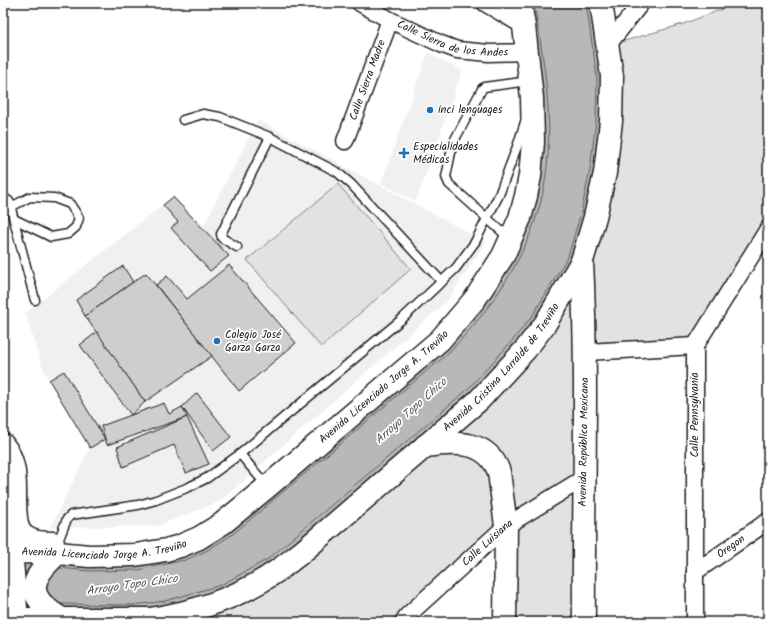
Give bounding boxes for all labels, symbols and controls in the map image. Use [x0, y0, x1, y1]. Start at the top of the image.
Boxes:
street label: Calle Sierra de los Andes [394, 15, 509, 62]
street label: Calle Sierra Madre [344, 37, 391, 123]
place label: inci lenguages [438, 101, 503, 119]
marker: inci lenguages [425, 105, 435, 115]
place label: Especialidades Médicas [413, 138, 478, 169]
marker: Especialidades Médicas [398, 147, 410, 159]
street label: Avenida Cristina Larralde de Treviño [439, 300, 564, 436]
place label: Colegio José Garza Garza [225, 326, 282, 357]
street label: Avenida Licenciado Jorge A. Treviño [315, 326, 454, 448]
marker: Colegio José Garza Garza [212, 336, 222, 346]
water label: Arroyo Topo Chico [371, 372, 453, 449]
street label: Calle Pennsylvania [686, 372, 704, 458]
street label: Avenida República Mexicana [574, 377, 594, 507]
street label: Calle Luisiana [458, 515, 517, 571]
street label: Oregon [713, 530, 749, 563]
street label: Avenida Licenciado Jorge A. Treviño [21, 535, 190, 565]
water label: Arroyo Topo Chico [85, 569, 180, 601]

